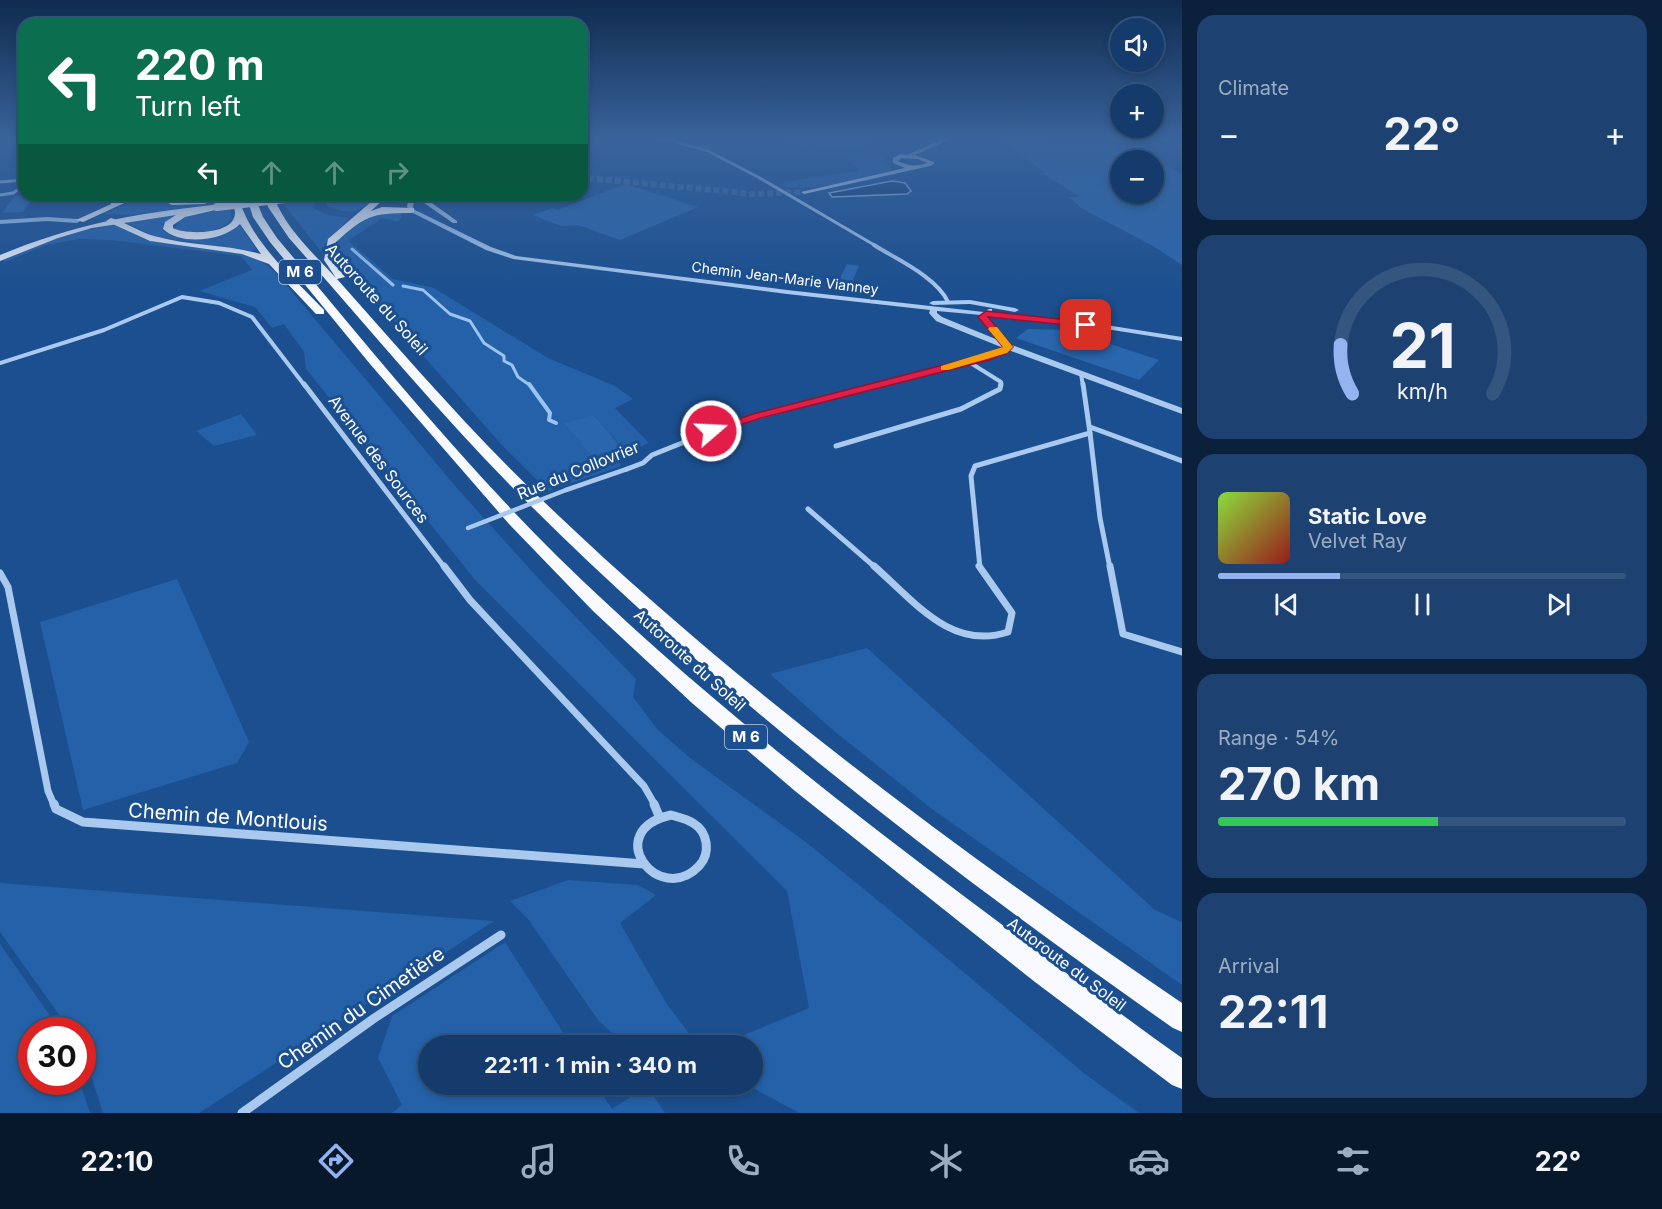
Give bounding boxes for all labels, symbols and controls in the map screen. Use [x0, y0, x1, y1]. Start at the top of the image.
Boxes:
map controls [1110, 18, 1164, 204]
button: sound [1110, 18, 1164, 72]
text: 220 m [135, 39, 265, 90]
icon: left [36, 42, 114, 120]
text: Climate [1218, 76, 1289, 100]
button: + [1110, 84, 1164, 138]
text: Turn left [135, 90, 241, 123]
text: 22° [1383, 106, 1461, 161]
text: − [1218, 114, 1240, 154]
text: + [1604, 114, 1626, 154]
button: − [1110, 150, 1164, 204]
icon: left [192, 156, 225, 189]
icon: ahead [255, 156, 288, 189]
icon: ahead [318, 156, 351, 189]
icon: right [381, 156, 414, 189]
street label: Autoroute du Soleil [322, 239, 432, 359]
street label: Chemin Jean-Marie Vianney [691, 258, 880, 297]
road number: M 6 [279, 260, 321, 284]
pin [1060, 299, 1111, 350]
icon: arrive [1069, 308, 1102, 341]
text: 21 [1389, 308, 1455, 383]
text: km/h [1397, 378, 1447, 404]
street label: Avenue des Sources [324, 391, 434, 527]
position arrow [679, 399, 743, 463]
street label: Rue du Collovrier [514, 436, 642, 504]
text: Static Love [1308, 503, 1427, 529]
text: Velvet Ray [1308, 529, 1407, 553]
icon: previous [1270, 588, 1303, 621]
icon: pause [1406, 588, 1439, 621]
icon: next [1542, 588, 1575, 621]
street label: Autoroute du Soleil [630, 605, 750, 715]
road number: M 6 [725, 725, 767, 749]
text: Range · 54% [1218, 726, 1339, 750]
text: 270 km [1218, 756, 1380, 811]
street label: Chemin de Montlouis [127, 798, 329, 836]
street label: Autoroute du Soleil [1004, 913, 1130, 1015]
street label: Chemin du Cimetière [273, 941, 449, 1075]
text: Arrival [1218, 954, 1280, 978]
text: 22:11 [1218, 984, 1329, 1039]
speed limit sign: 30 [18, 1017, 96, 1095]
text: 22:11 · 1 min · 340 m [484, 1052, 697, 1078]
icon: directions [315, 1140, 357, 1182]
icon: music [518, 1140, 560, 1182]
icon: phone [722, 1140, 764, 1182]
icon: climate [925, 1140, 967, 1182]
icon: car [1128, 1140, 1170, 1182]
icon: filters [1332, 1140, 1374, 1182]
text: 22:10 [81, 1145, 154, 1178]
text: 22° [1535, 1145, 1581, 1178]

